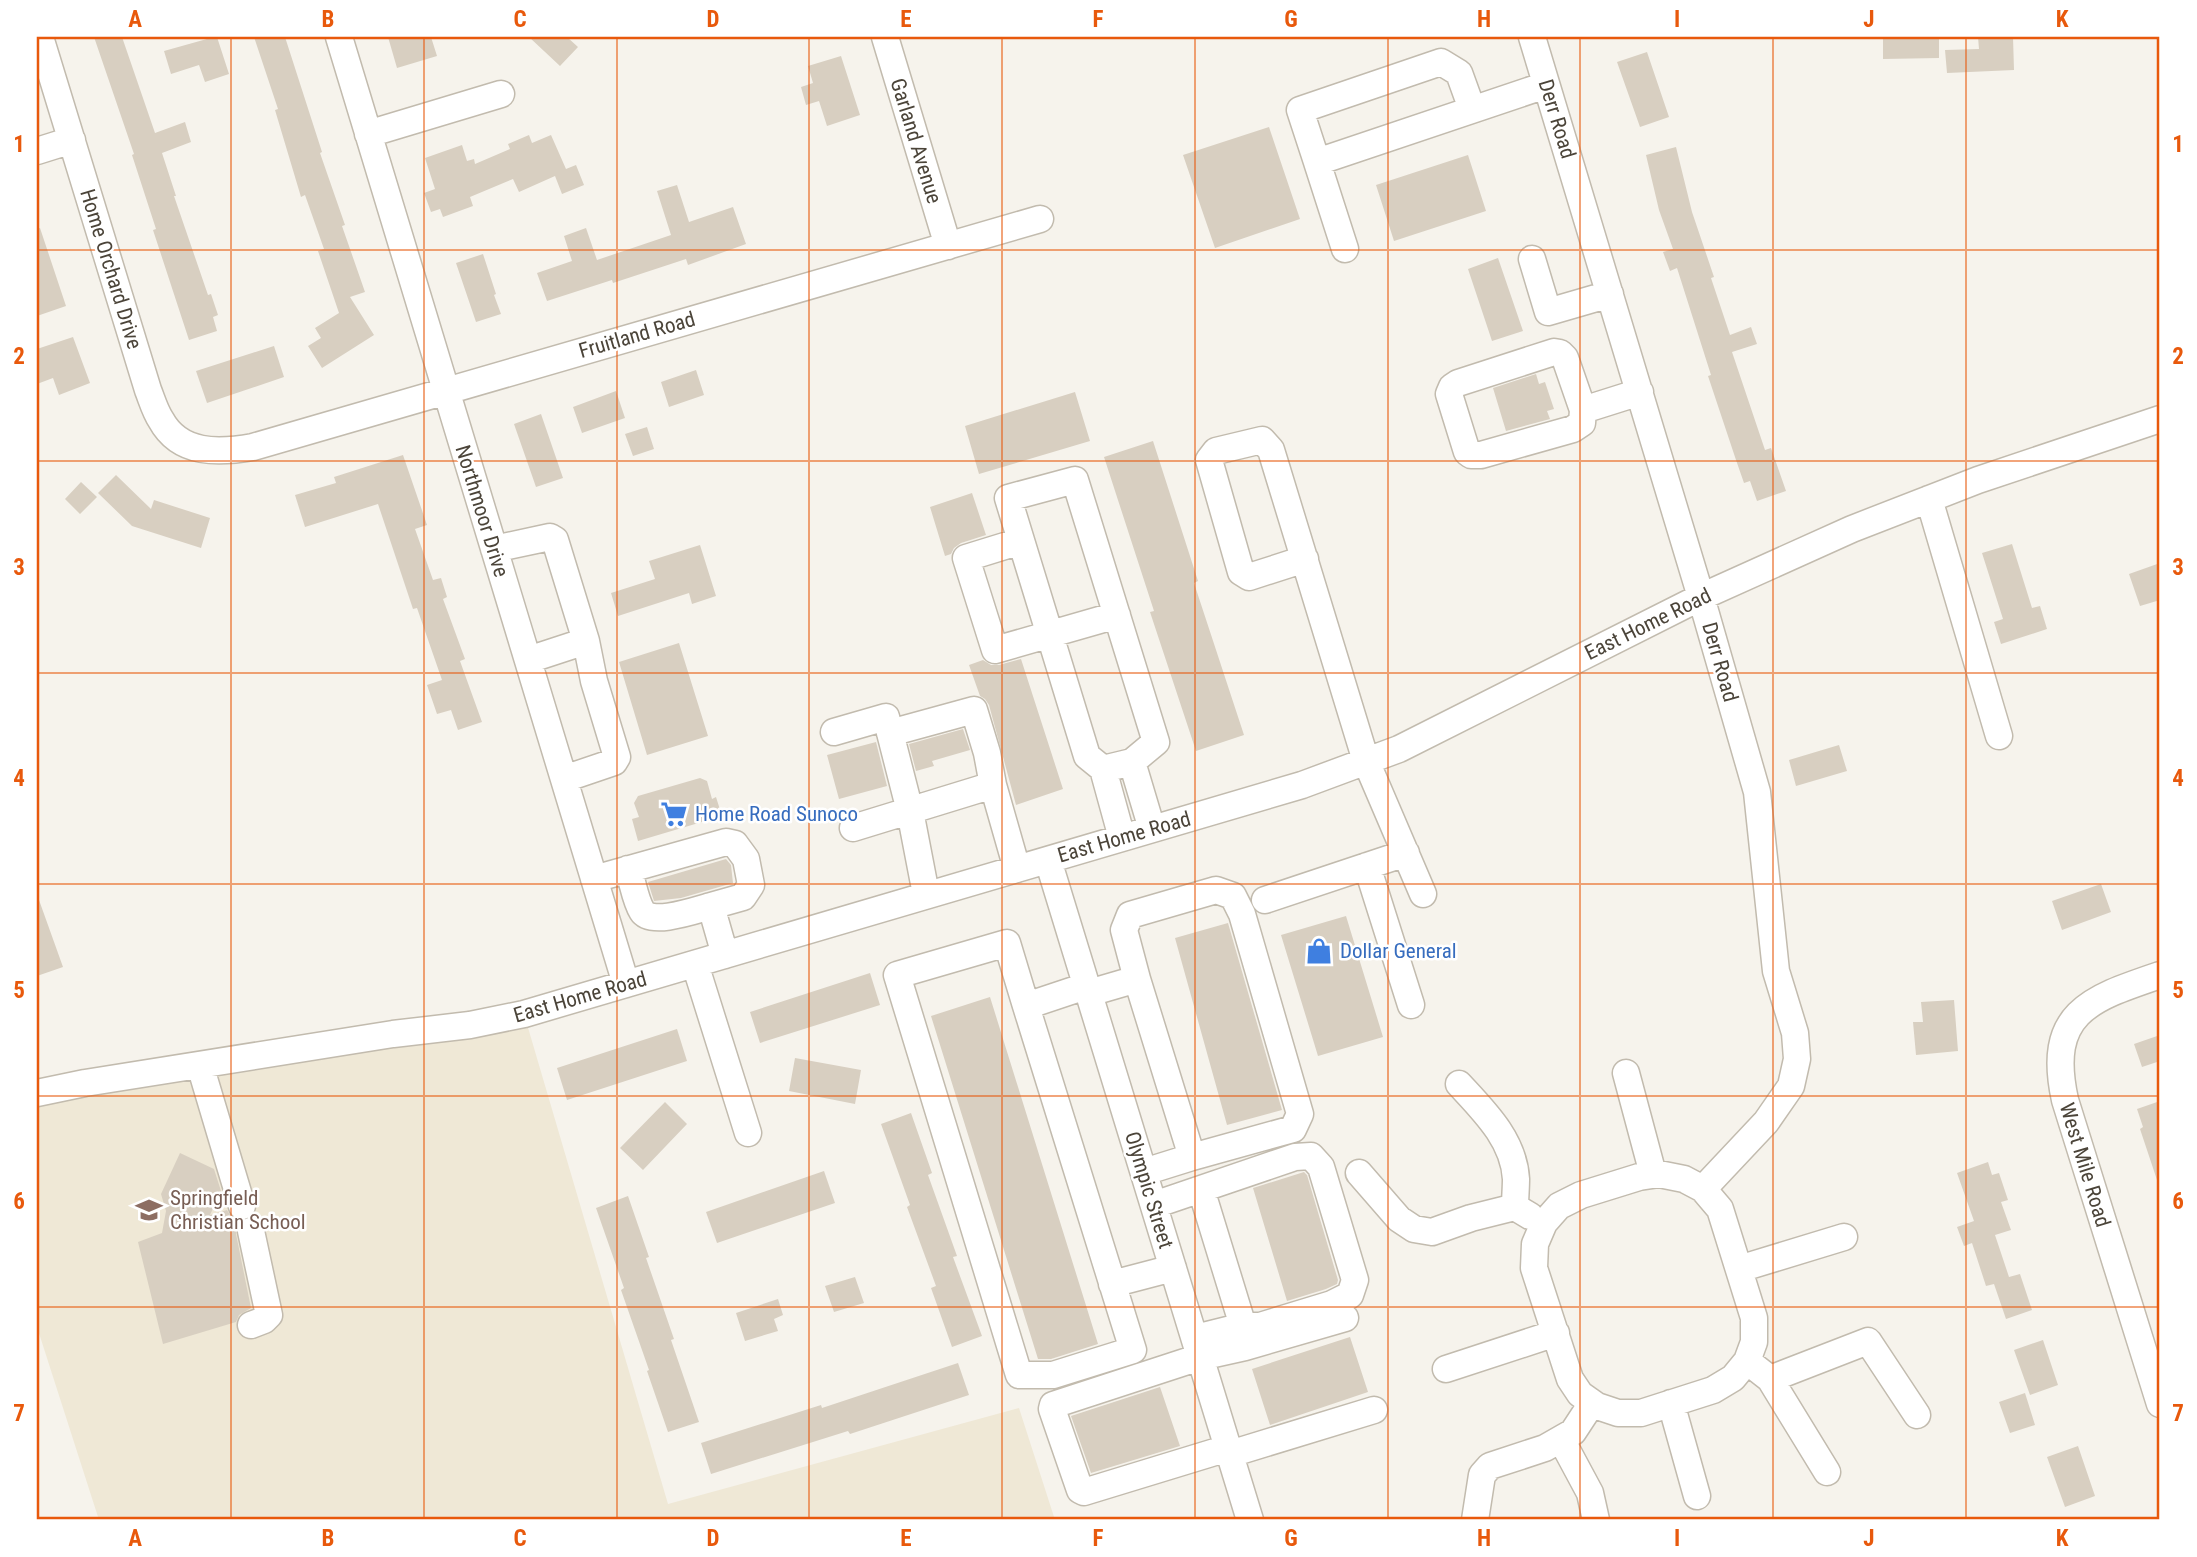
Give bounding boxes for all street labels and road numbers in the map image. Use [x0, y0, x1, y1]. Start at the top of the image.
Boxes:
street label: Garland Avenue [886, 76, 946, 207]
street label: Derr Road [1534, 76, 1580, 162]
street label: Home Orchard Drive [75, 186, 147, 352]
street label: Fruitland Road [576, 307, 698, 363]
street label: Northmoor Drive [451, 442, 514, 580]
street label: East Home Road [1581, 583, 1715, 665]
street label: Derr Road [1697, 619, 1743, 705]
street label: East Home Road [1055, 807, 1193, 867]
street label: East Home Road [511, 967, 649, 1027]
street label: West Mile Road [2055, 1100, 2115, 1230]
street label: Olympic Street [1120, 1129, 1178, 1251]

